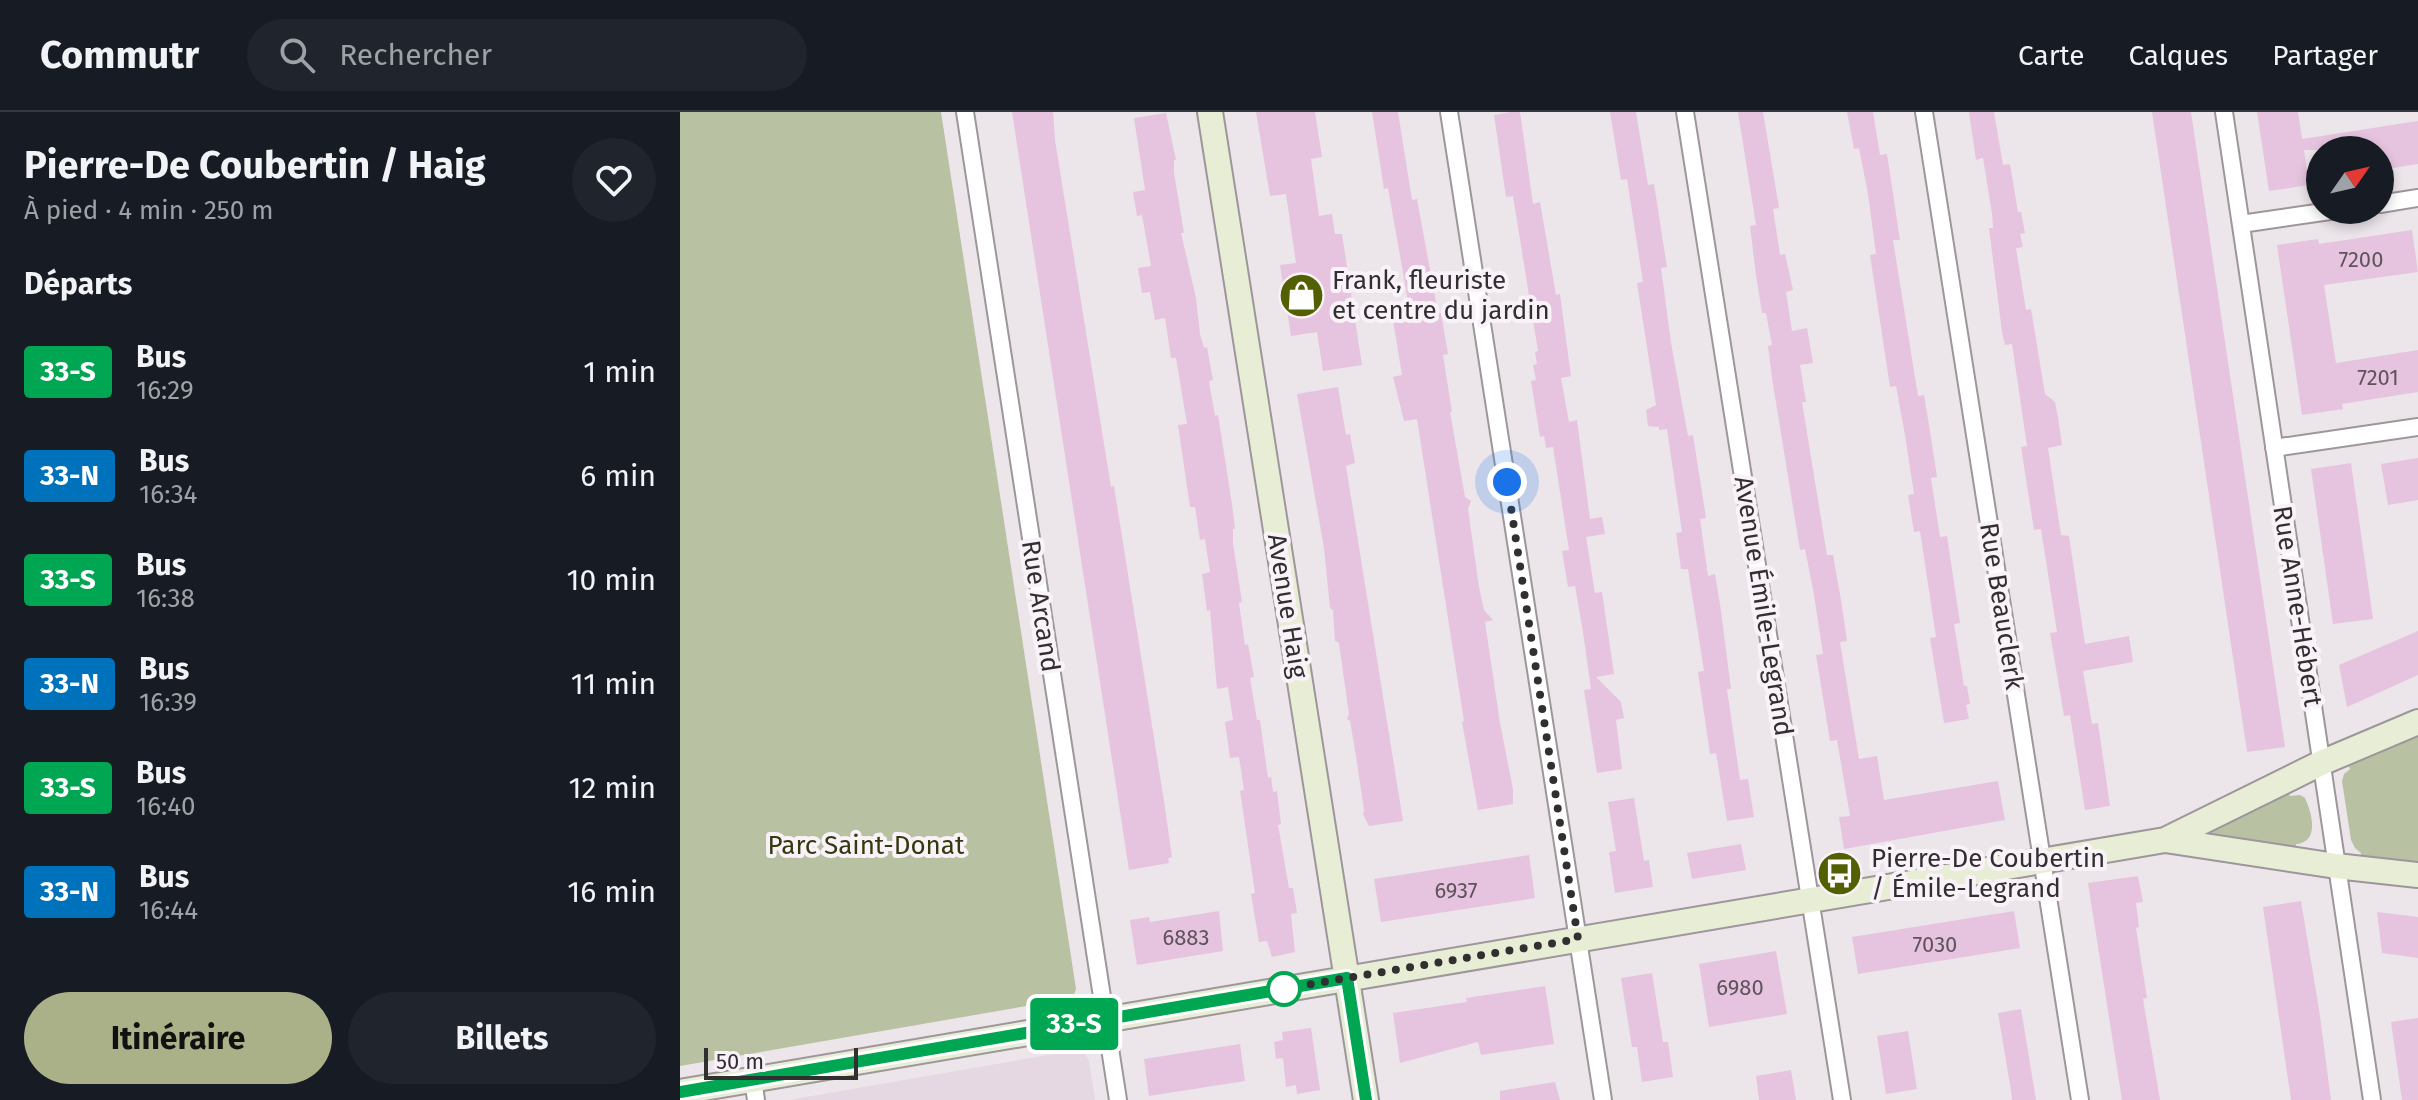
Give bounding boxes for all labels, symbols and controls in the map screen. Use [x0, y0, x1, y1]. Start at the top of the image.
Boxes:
search box [247, 19, 807, 91]
text: Commutr [40, 32, 199, 78]
icon: search [275, 33, 319, 77]
text: Rechercher [339, 37, 492, 73]
text: Carte [2018, 39, 2084, 72]
text: Calques [2128, 39, 2228, 72]
text: Partager [2272, 39, 2378, 72]
north arrow [2306, 136, 2394, 224]
map controls [2306, 136, 2394, 224]
button: heart [572, 138, 656, 222]
text: Pierre-De Coubertin / Haig [24, 142, 486, 188]
text: À pied · 4 min · 250 m [24, 195, 273, 226]
house number: 7200 [2339, 246, 2383, 273]
place label: Frank, fleuriste et centre du jardin [1332, 265, 1550, 326]
text: Départs [24, 266, 132, 302]
shop icon: Frank, fleuriste et centre du jardin [1277, 271, 1325, 319]
text: Bus [136, 339, 186, 375]
text: 1 min [583, 354, 656, 390]
text: 33-S [40, 355, 96, 388]
house number: 7201 [2357, 364, 2399, 391]
text: 16:29 [136, 375, 194, 406]
text: Bus [139, 443, 189, 479]
text: 6 min [580, 458, 656, 494]
text: 33-N [40, 459, 99, 492]
your location [1487, 462, 1527, 502]
street label: Avenue Émile-Legrand [1728, 474, 1799, 738]
text: 16:34 [139, 479, 197, 510]
street label: Rue Anne-Hébert [2266, 503, 2329, 709]
street label: Rue Beauclerk [1973, 521, 2030, 692]
street label: Avenue Haig [1261, 532, 1314, 681]
street label: Rue Arcand [1015, 538, 1066, 674]
text: Bus [136, 547, 186, 583]
text: 10 min [567, 562, 656, 598]
text: 33-S [40, 563, 96, 596]
text: 16:38 [136, 583, 195, 614]
text: Bus [139, 651, 189, 687]
text: 11 min [571, 666, 656, 702]
text: 33-N [40, 667, 99, 700]
text: 16:39 [139, 687, 197, 718]
text: Bus [136, 755, 186, 791]
text: 12 min [568, 770, 656, 806]
text: 33-S [40, 771, 96, 804]
text: 16:40 [136, 791, 196, 822]
park label: Parc Saint-Donat [768, 830, 965, 861]
place label: Pierre-De Coubertin / Émile-Legrand [1871, 843, 2105, 904]
bus stop icon: Pierre-De Coubertin / Émile-Legrand [1816, 849, 1864, 897]
text: Bus [139, 859, 189, 895]
text: 16 min [567, 874, 656, 910]
text: 33-N [40, 875, 99, 908]
house number: 6937 [1434, 877, 1478, 904]
text: 16:44 [139, 895, 198, 926]
house number: 6883 [1163, 924, 1209, 951]
house number: 7030 [1913, 931, 1957, 958]
unlabelled marker [1267, 972, 1301, 1006]
house number: 6980 [1716, 974, 1764, 1001]
button: Itinéraire [24, 992, 332, 1084]
button: Billets [348, 992, 656, 1084]
line badge: 33-S [1018, 998, 1130, 1050]
text: 33-S [1046, 1007, 1102, 1040]
scale bar [704, 1044, 858, 1080]
text: 50 m [716, 1048, 764, 1075]

